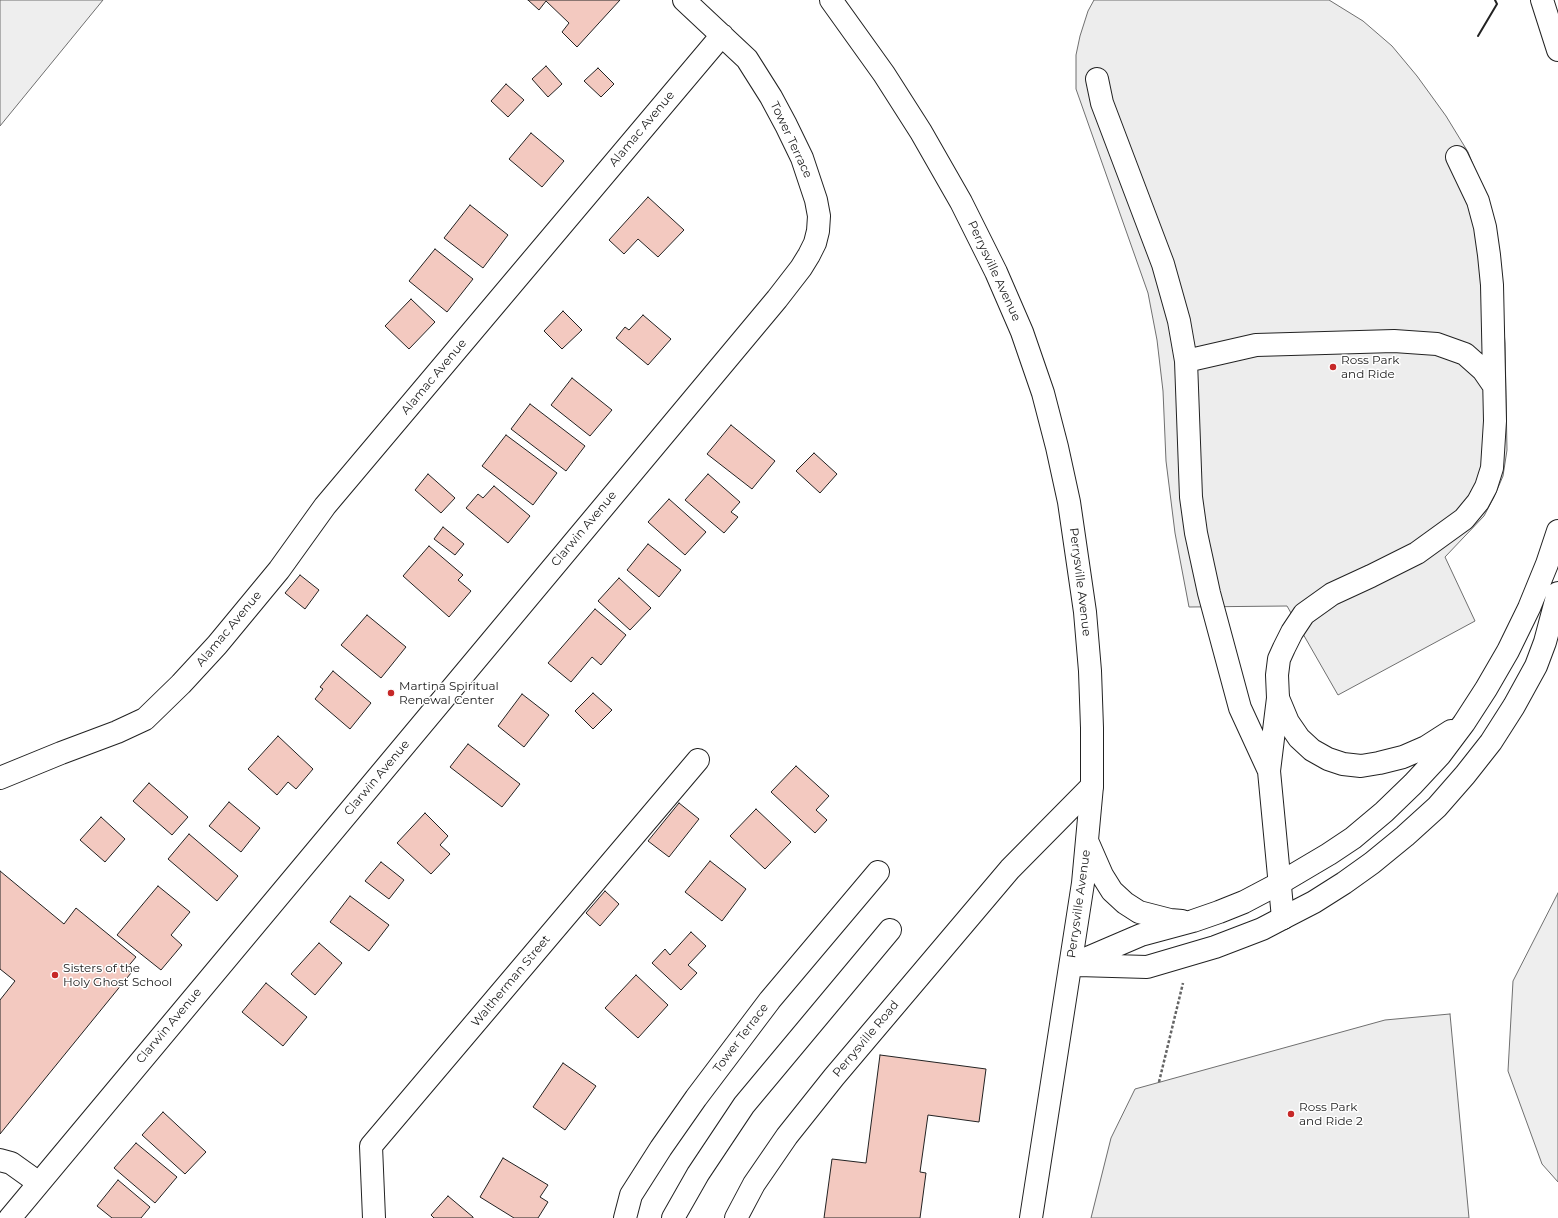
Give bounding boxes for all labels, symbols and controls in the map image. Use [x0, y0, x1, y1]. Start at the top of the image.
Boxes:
street label: Alamac Avenue [606, 88, 678, 170]
street label: Tower Terrace [767, 100, 815, 180]
street label: Perrysville Avenue [964, 218, 1024, 324]
street label: Alamac Avenue [398, 336, 470, 418]
place label: Ross Park and Ride [1341, 353, 1399, 381]
marker: Ross Park and Ride [1328, 362, 1338, 372]
street label: Clarwin Avenue [548, 488, 620, 570]
street label: Perrysville Avenue [1066, 527, 1094, 637]
street label: Alamac Avenue [193, 588, 265, 670]
place label: Martina Spiritual Renewal Center [399, 679, 499, 707]
marker: Martina Spiritual Renewal Center [386, 688, 396, 698]
street label: Clarwin Avenue [341, 737, 413, 819]
street label: Perrysville Avenue [1064, 849, 1094, 959]
street label: Waltherman Street [468, 932, 554, 1030]
place label: Sisters of the Holy Ghost School [63, 961, 172, 989]
marker: Sisters of the Holy Ghost School [50, 970, 60, 980]
street label: Clarwin Avenue [133, 985, 205, 1067]
street label: Perrysville Road [830, 998, 902, 1080]
street label: Tower Terrace [710, 1001, 772, 1075]
place label: Ross Park and Ride 2 [1299, 1100, 1363, 1128]
marker: Ross Park and Ride 2 [1286, 1109, 1296, 1119]

